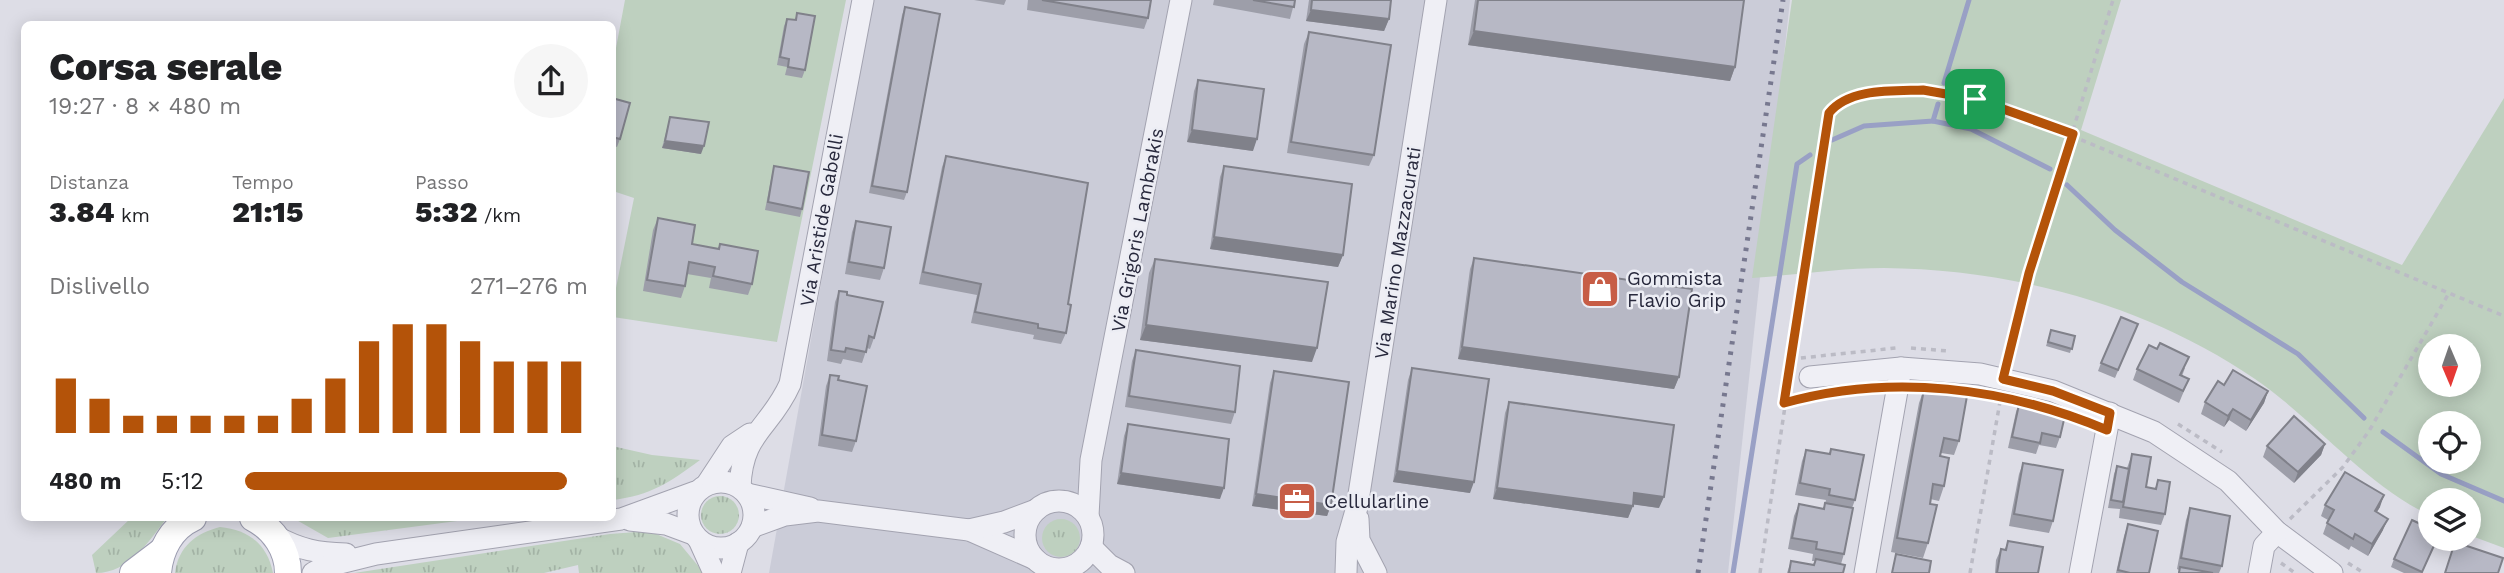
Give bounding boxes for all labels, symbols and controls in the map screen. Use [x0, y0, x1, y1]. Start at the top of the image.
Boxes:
button: share [514, 44, 588, 118]
text: Corsa serale [49, 45, 282, 89]
pin [1945, 69, 2005, 129]
icon: arrive [1956, 80, 1994, 118]
text: 19:27 · 8 × 480 m [49, 93, 241, 120]
street label: Via Grigoris Lambrakis [1106, 126, 1169, 334]
street label: Via Aristide Gabelli [795, 132, 848, 308]
street label: Via Marino Mazzacurati [1369, 145, 1426, 361]
text: Distanza [49, 171, 129, 194]
text: Tempo [232, 171, 294, 194]
text: Passo [415, 171, 469, 194]
text: 3.84 [49, 194, 115, 229]
text: 21:15 [232, 194, 303, 229]
text: 5:32 [415, 194, 478, 229]
text: km [115, 204, 150, 227]
text: /km [478, 204, 521, 227]
place label: Gommista Flavio Grip [1627, 267, 1726, 312]
shop icon: Gommista Flavio Grip [1579, 268, 1621, 310]
text: Dislivello [49, 273, 150, 300]
text: 271–276 m [470, 273, 588, 300]
north arrow [2418, 334, 2482, 397]
map controls [2418, 334, 2481, 551]
button: locate [2418, 411, 2481, 474]
text: 480 m [49, 468, 121, 495]
text: 5:12 [161, 468, 204, 495]
office icon: Cellularline [1276, 480, 1318, 522]
button: layers [2418, 488, 2481, 551]
place label: Cellularline [1324, 490, 1429, 513]

